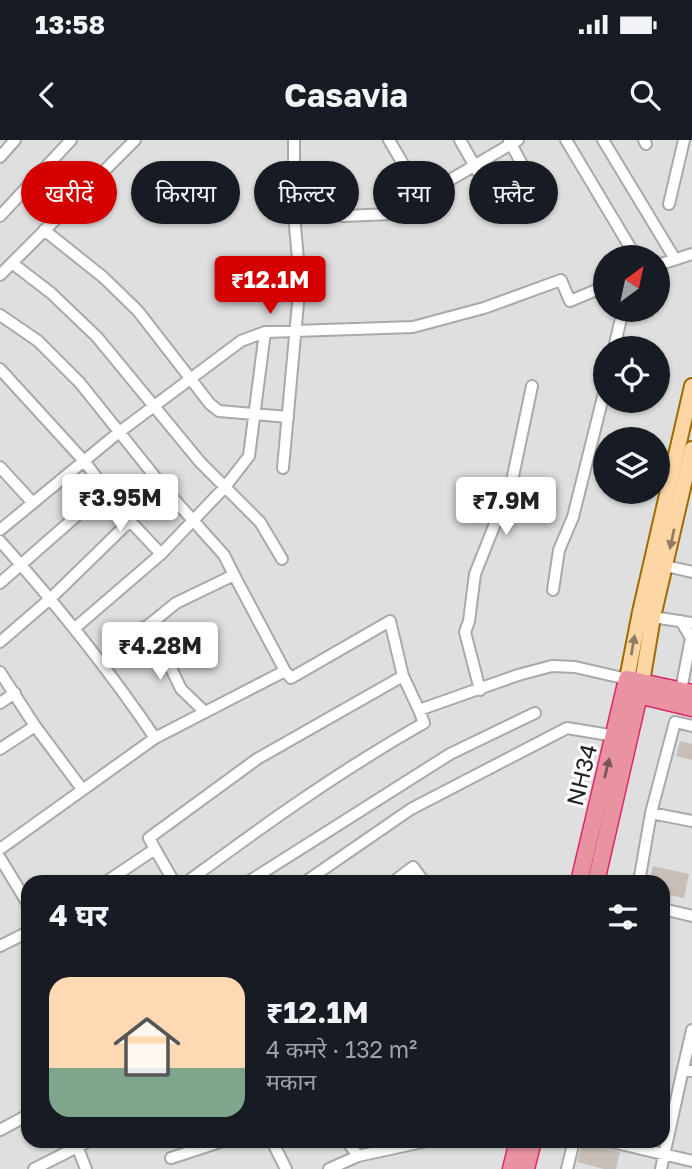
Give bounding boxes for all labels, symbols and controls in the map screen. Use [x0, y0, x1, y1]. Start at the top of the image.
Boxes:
text: 13:58 [35, 9, 105, 40]
icon: back [28, 76, 66, 114]
text: Casavia [284, 76, 408, 114]
icon: search [626, 76, 664, 114]
chip: खरीदें [21, 161, 117, 224]
chip: किराया [131, 161, 240, 224]
chip: फ़िल्टर [254, 161, 359, 224]
chip: नया [373, 161, 455, 224]
chip: फ़्लैट [469, 161, 558, 224]
north arrow [593, 245, 670, 322]
map controls [593, 245, 670, 504]
pin: ₹12.1M [213, 256, 327, 316]
text: ₹12.1M [231, 265, 309, 293]
button: locate [593, 336, 670, 413]
button: layers [593, 427, 670, 504]
pin: ₹3.95M [63, 474, 177, 534]
pin: ₹7.9M [457, 478, 555, 537]
text: ₹3.95M [78, 483, 162, 511]
text: ₹7.9M [472, 486, 540, 514]
one-way arrow [666, 528, 677, 550]
pin: ₹4.28M [103, 622, 217, 682]
text: ₹4.28M [118, 631, 202, 659]
one-way arrow [628, 634, 639, 656]
street label: NH34 [560, 741, 602, 808]
one-way arrow [602, 757, 613, 779]
text: 4 घर [49, 897, 108, 933]
icon: filters [604, 898, 642, 936]
text: ₹12.1M [266, 994, 369, 1030]
icon: home [105, 1005, 189, 1089]
text: 4 कमरे · 132 m² [266, 1035, 417, 1063]
text: मकान [266, 1067, 316, 1095]

